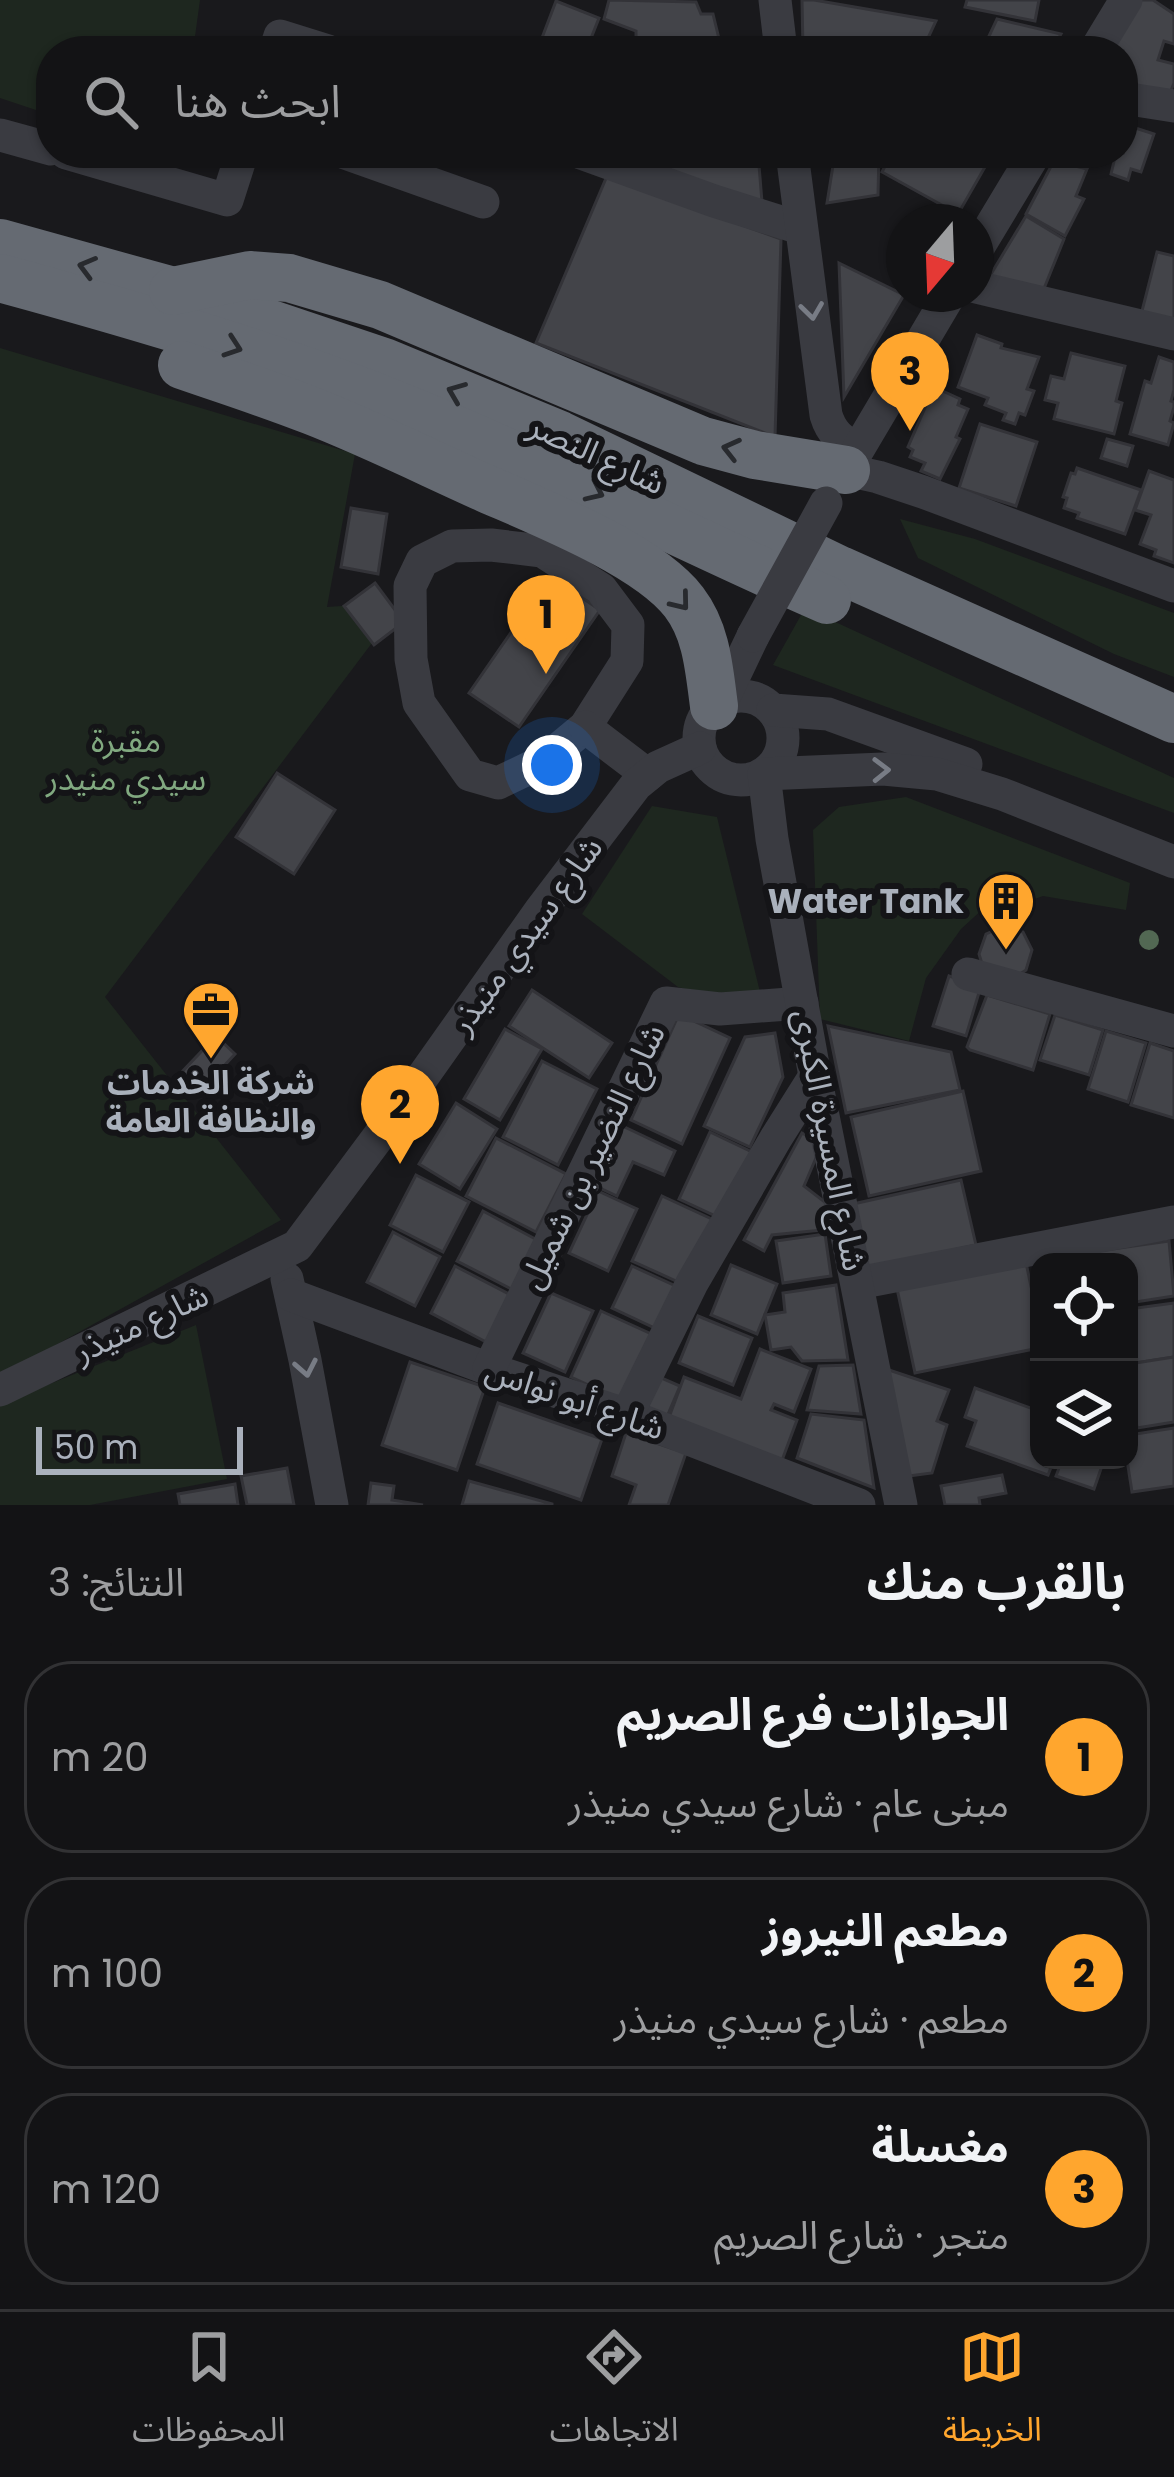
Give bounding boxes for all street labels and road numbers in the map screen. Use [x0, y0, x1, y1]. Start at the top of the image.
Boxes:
street label: شارع النصر [520, 402, 673, 507]
street label: شارع سيدي منيذر [438, 827, 615, 1045]
street label: شارع المسيرة الكبرى [781, 1005, 878, 1275]
street label: شارع النضير بن شميل [507, 1016, 677, 1297]
street label: شارع منيذر [65, 1271, 216, 1376]
street label: شارع أبو نواس [479, 1346, 671, 1453]

